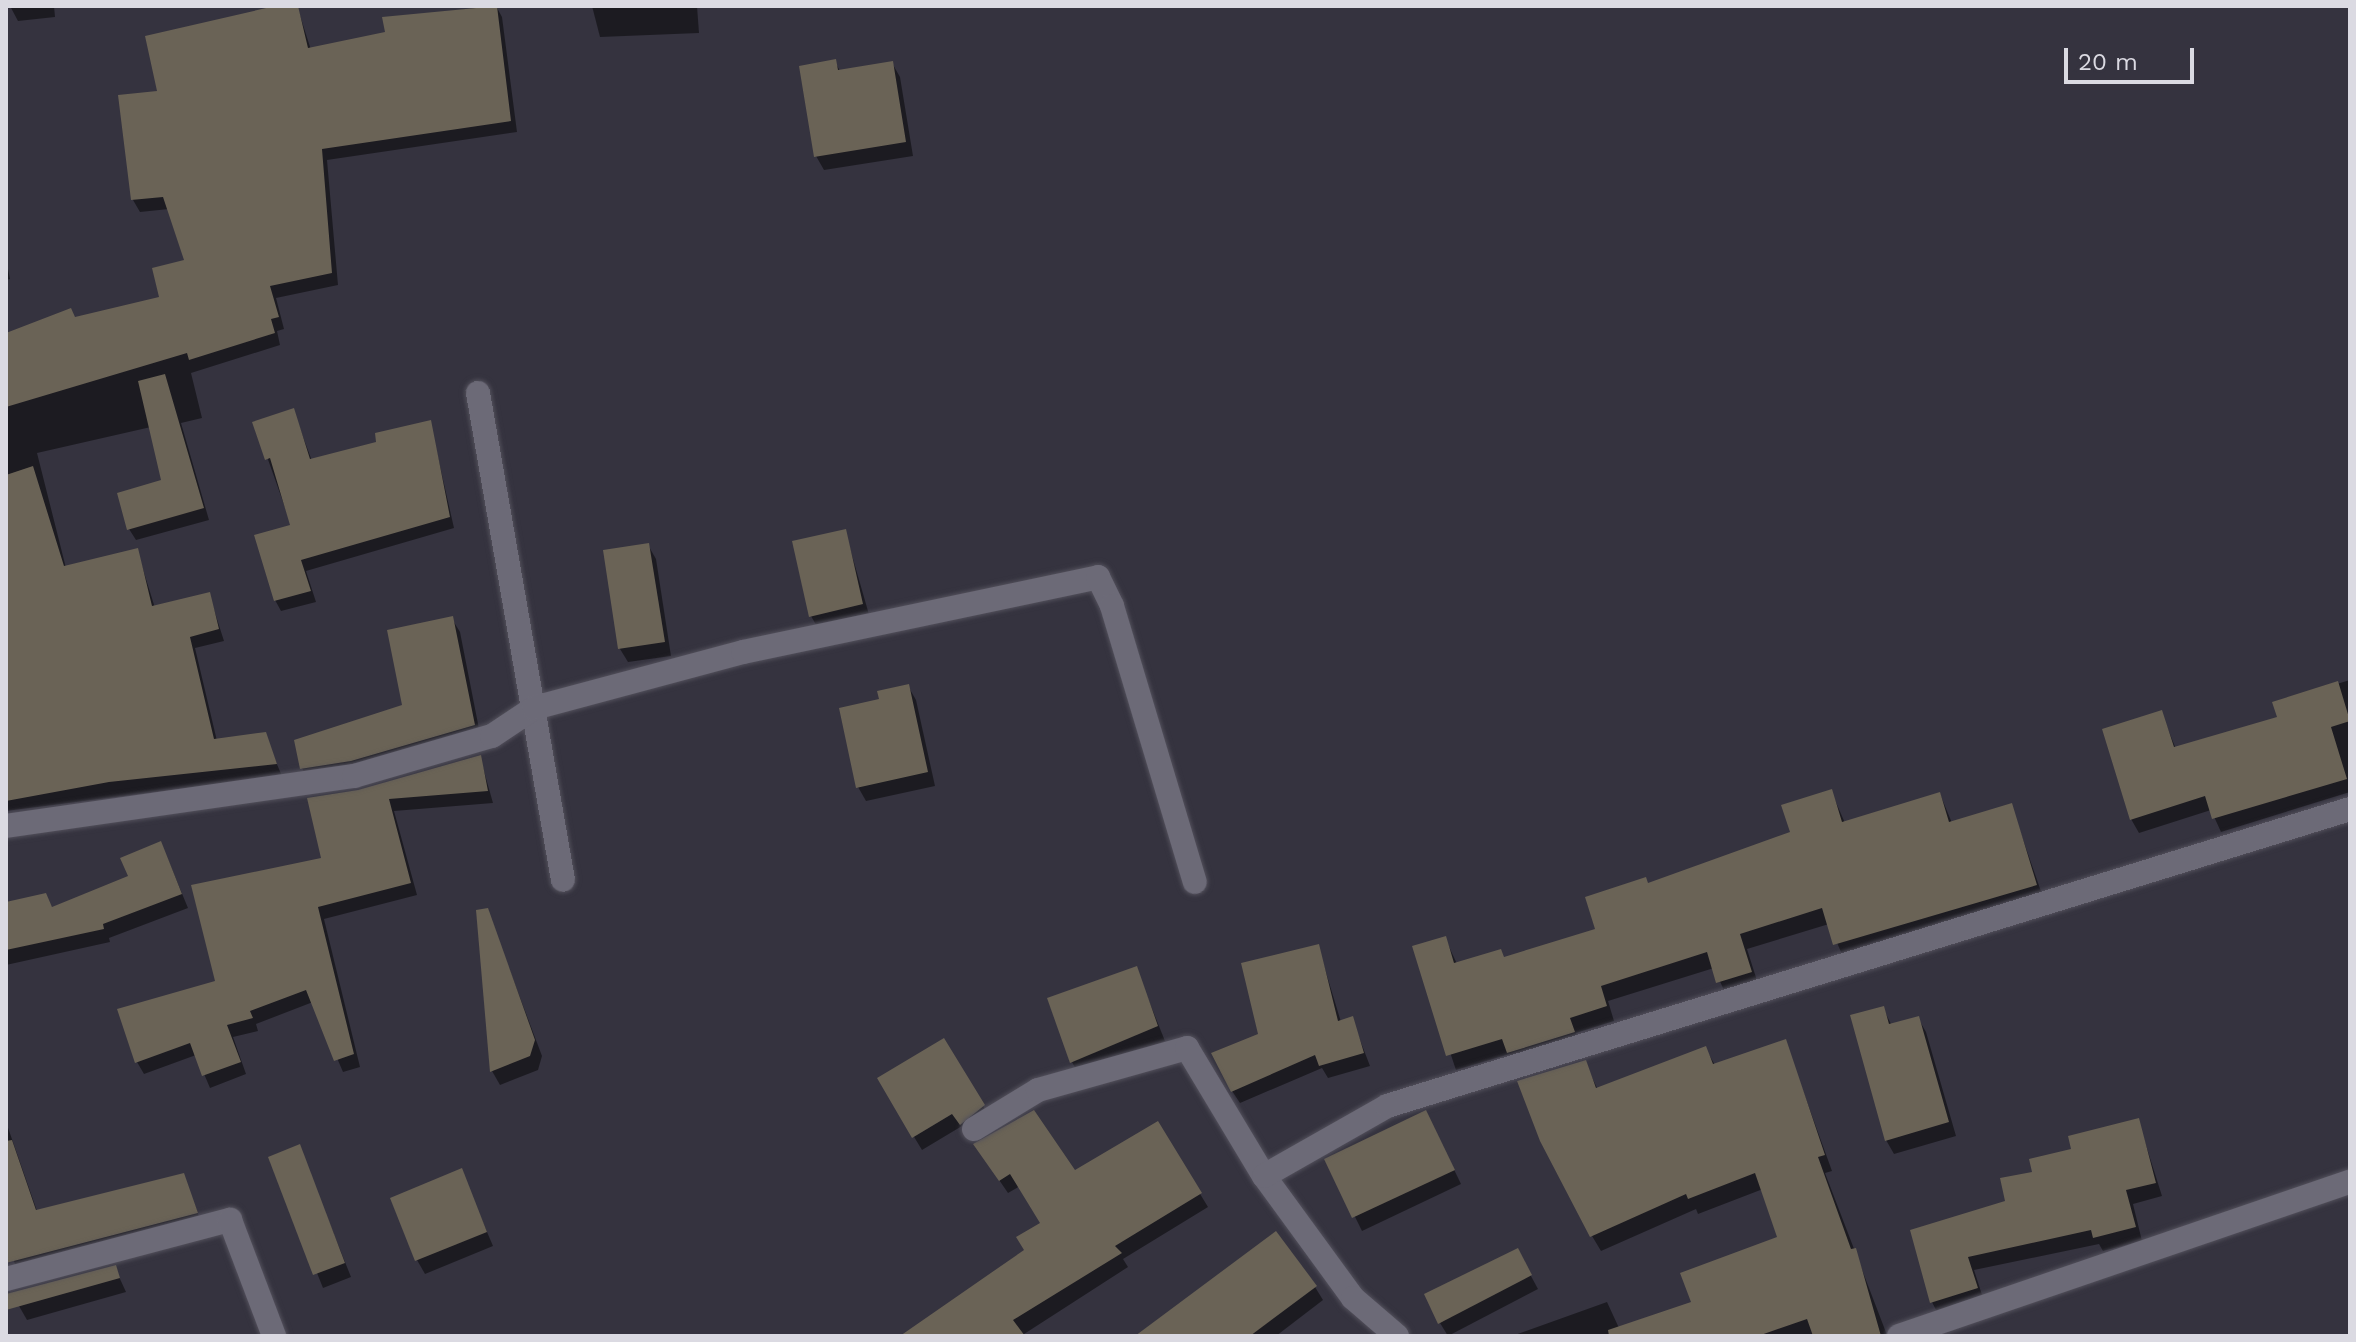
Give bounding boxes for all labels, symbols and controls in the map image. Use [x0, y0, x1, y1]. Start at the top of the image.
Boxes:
scale bar [2068, 32, 2198, 82]
text: 20 m [2078, 48, 2138, 76]

